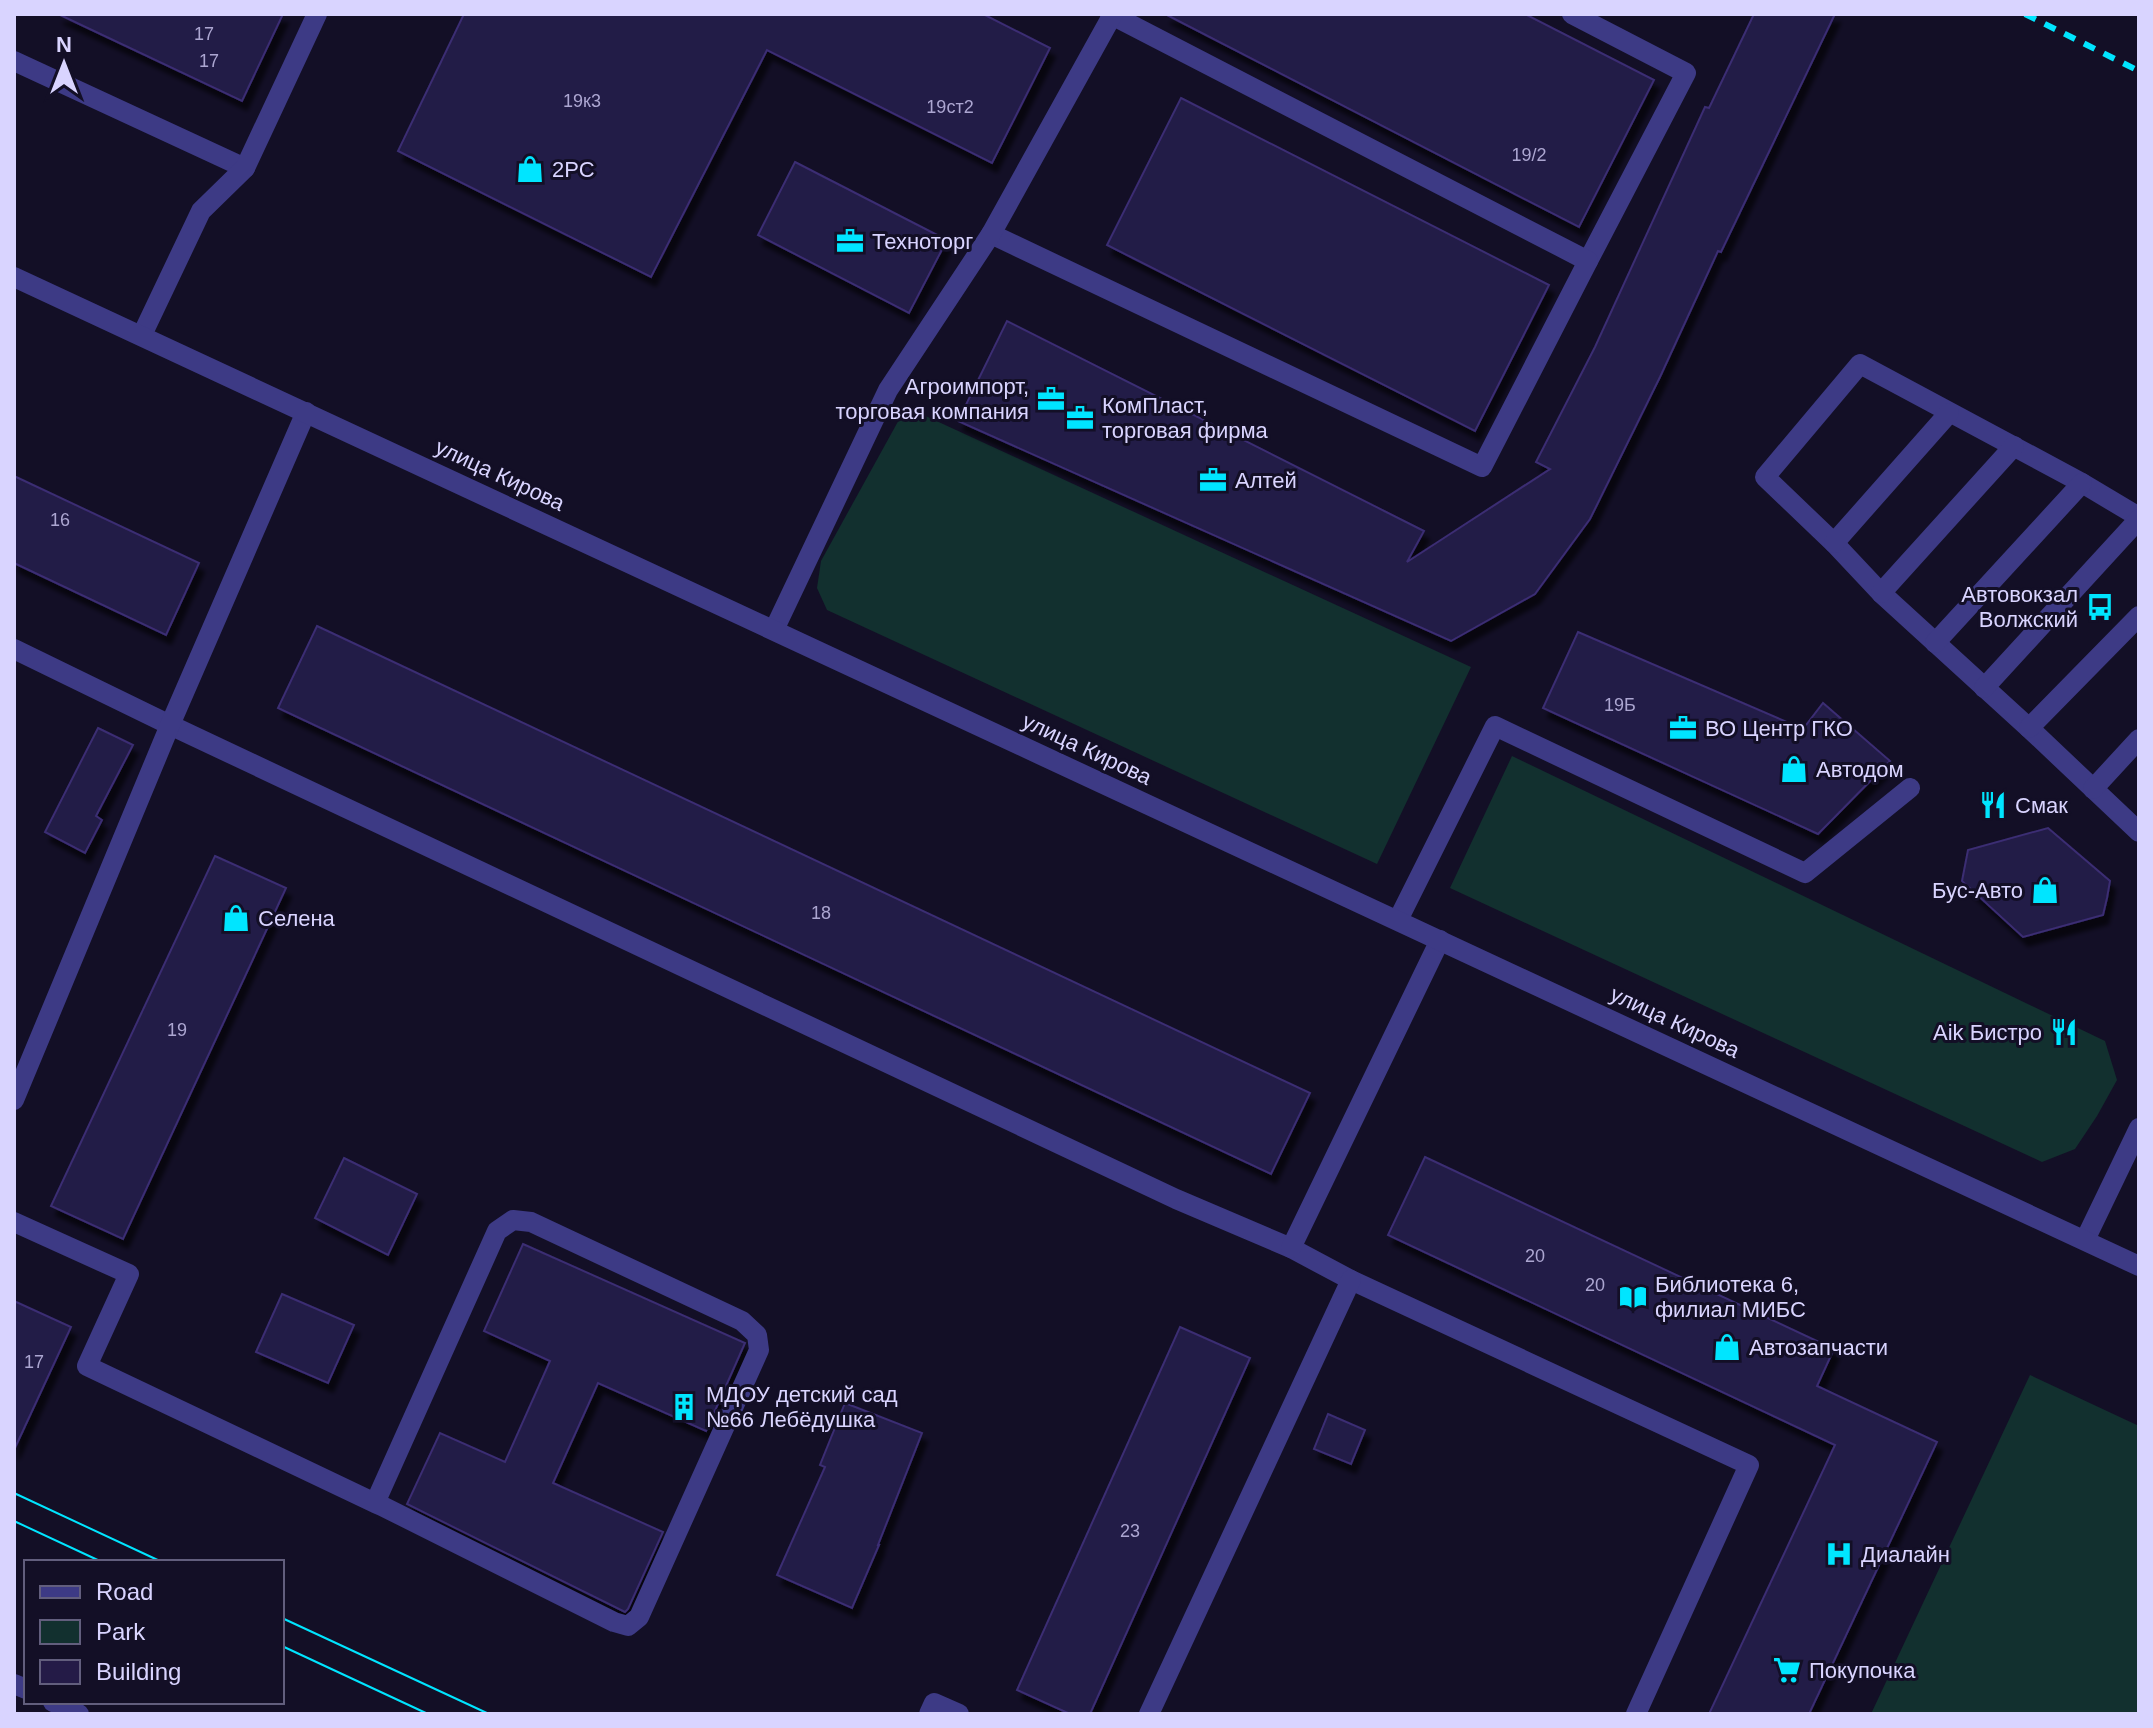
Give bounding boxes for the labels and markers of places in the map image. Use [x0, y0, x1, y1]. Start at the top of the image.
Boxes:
shop icon: 2РС [515, 154, 545, 184]
place label: 2РС [552, 157, 595, 182]
office icon: Техноторг [835, 226, 865, 256]
place label: Техноторг [872, 229, 973, 254]
place label: Агроимпорт, торговая компания [835, 374, 1029, 424]
office icon: Агроимпорт, торговая компания [1036, 384, 1066, 414]
place label: КомПласт, торговая фирма [1102, 393, 1269, 443]
office icon: КомПласт, торговая фирма [1065, 403, 1095, 433]
office icon: Алтей [1198, 465, 1228, 495]
place label: Алтей [1235, 468, 1297, 493]
place label: Автовокзал Волжский [1961, 582, 2078, 632]
bus stop icon: Автовокзал Волжский [2085, 592, 2115, 622]
office icon: ВО Центр ГКО [1668, 713, 1698, 743]
place label: ВО Центр ГКО [1705, 716, 1853, 741]
shop icon: Автодом [1779, 754, 1809, 784]
place label: Автодом [1816, 757, 1904, 782]
restaurant icon: Смак [1978, 790, 2008, 820]
place label: Смак [2015, 793, 2068, 818]
shop icon: Бус-Авто [2030, 875, 2060, 905]
place label: Бус-Авто [1932, 878, 2023, 903]
shop icon: Селена [221, 903, 251, 933]
place label: Селена [258, 906, 336, 931]
restaurant icon: Aik Бистро [2049, 1017, 2079, 1047]
place label: Aik Бистро [1933, 1020, 2042, 1045]
place label: Библиотека 6, филиал МИБС [1655, 1272, 1806, 1322]
library icon: Библиотека 6, филиал МИБС [1618, 1282, 1648, 1312]
shop icon: Автозапчасти [1712, 1332, 1742, 1362]
place label: Автозапчасти [1749, 1335, 1888, 1360]
place label: МДОУ детский сад №66 Лебёдушка [706, 1382, 898, 1432]
building icon: МДОУ детский сад №66 Лебёдушка [669, 1392, 699, 1422]
hospital icon: Диалайн [1824, 1539, 1854, 1569]
place label: Диалайн [1861, 1542, 1950, 1567]
supermarket icon: Покупочка [1772, 1655, 1802, 1685]
place label: Покупочка [1809, 1658, 1916, 1683]

